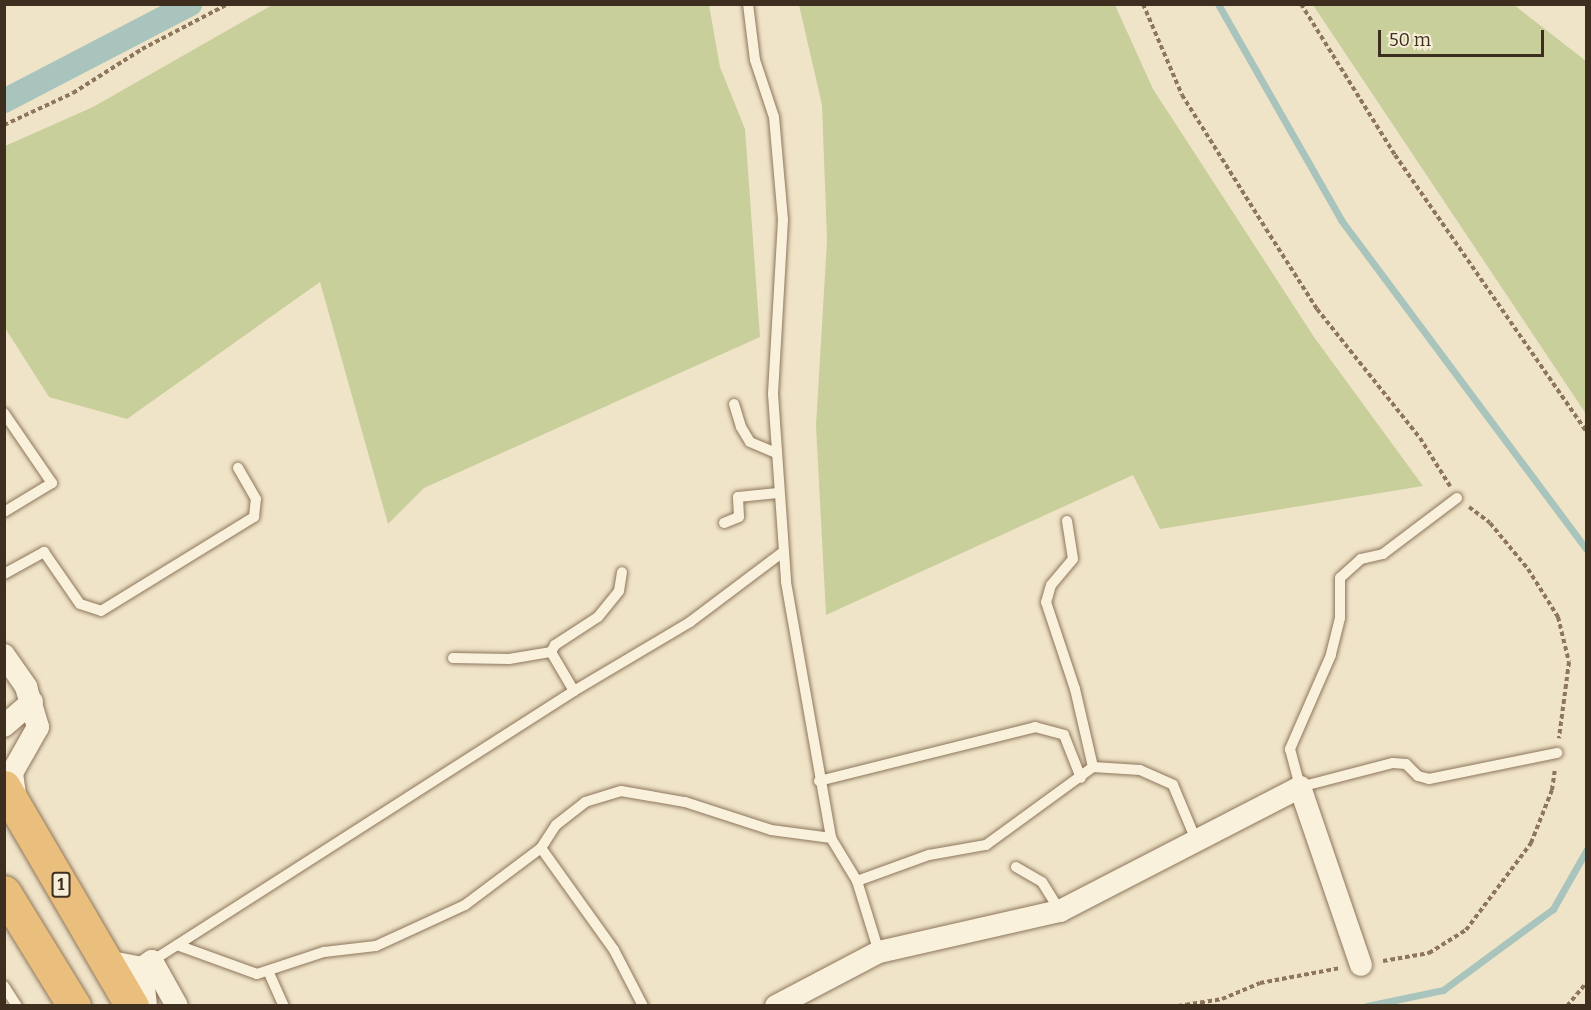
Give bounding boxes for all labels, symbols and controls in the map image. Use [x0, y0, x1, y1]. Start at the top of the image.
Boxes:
scale bar [1381, 18, 1548, 56]
text: 50 m [1389, 29, 1431, 51]
road number: 1 [50, 872, 72, 898]

